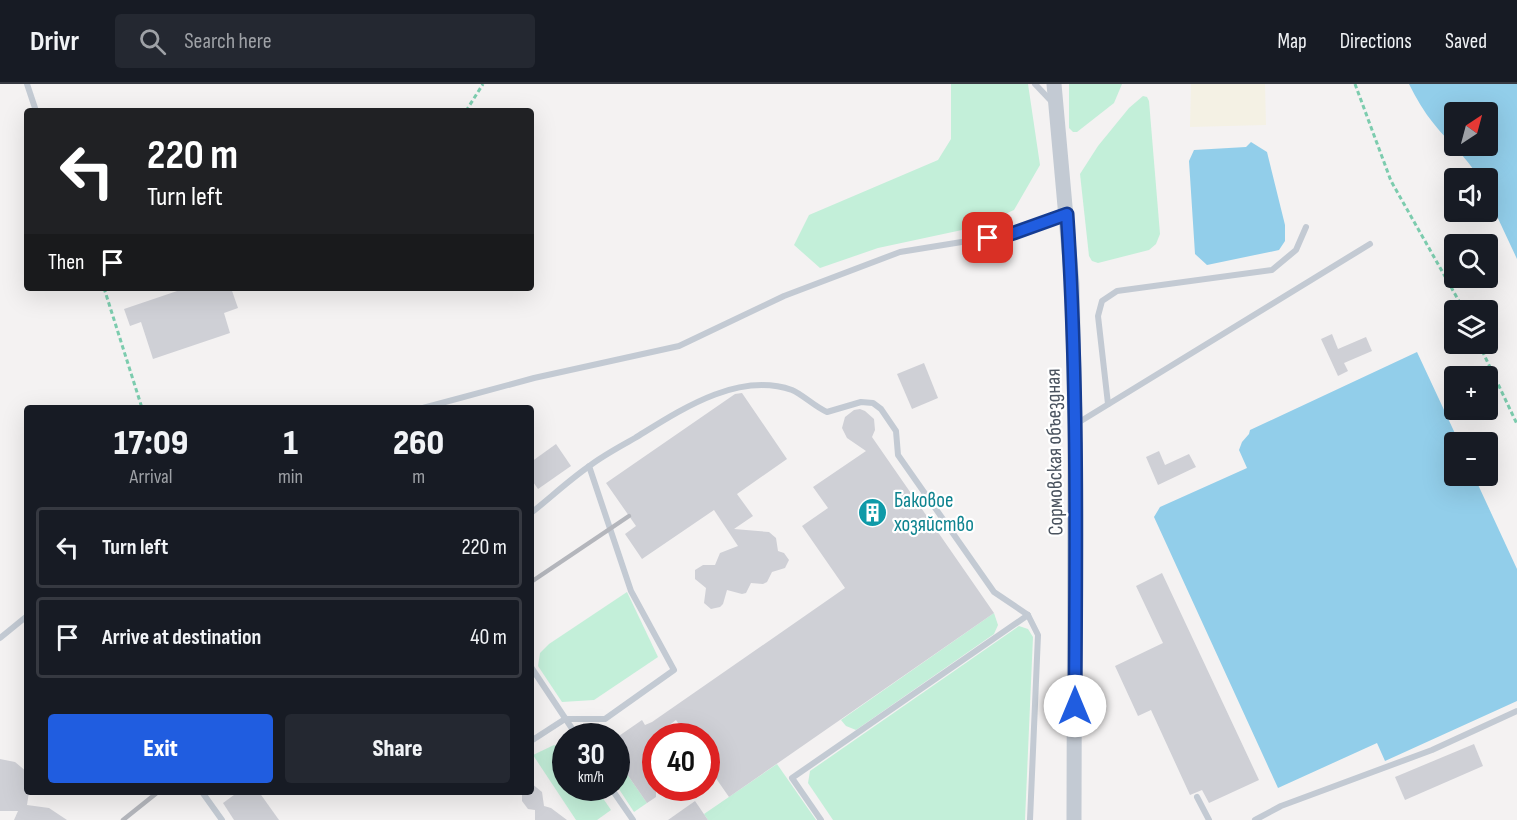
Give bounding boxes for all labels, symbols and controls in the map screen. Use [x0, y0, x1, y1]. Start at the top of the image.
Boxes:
search box [115, 14, 535, 68]
text: Drivr [30, 25, 79, 58]
icon: search [136, 25, 169, 58]
text: Search here [184, 28, 272, 55]
text: Map [1277, 29, 1307, 54]
text: Directions [1340, 29, 1412, 54]
text: Saved [1445, 29, 1487, 54]
north arrow [1444, 102, 1498, 156]
map controls [1444, 102, 1498, 486]
text: 220 m [147, 130, 238, 181]
icon: left [48, 132, 126, 210]
button: sound [1444, 168, 1498, 222]
text: Turn left [147, 181, 223, 213]
pin [962, 212, 1013, 263]
icon: arrive [971, 221, 1004, 254]
button: search [1444, 234, 1498, 288]
icon: arrive [96, 246, 129, 279]
text: Then [48, 249, 84, 276]
button: layers [1444, 300, 1498, 354]
button: + [1444, 366, 1498, 420]
street label: Сормовская объездная [1041, 368, 1068, 536]
text: 17:09 [114, 422, 188, 465]
text: 1 [283, 422, 298, 465]
text: 260 [393, 422, 444, 465]
button: − [1444, 432, 1498, 486]
text: Arrival [130, 465, 173, 489]
text: min [278, 465, 303, 489]
text: m [412, 465, 425, 489]
place label: Баковое хозяйство [894, 488, 974, 537]
building icon: Баковое хозяйство [857, 496, 889, 528]
icon: left [51, 531, 84, 564]
text: Turn left [102, 534, 168, 561]
text: 220 m [461, 534, 507, 561]
icon: arrive [51, 621, 84, 654]
text: Arrive at destination [102, 624, 261, 651]
text: 40 m [470, 624, 507, 651]
position arrow [1043, 674, 1107, 738]
button: Exit [48, 714, 273, 783]
button: Share [285, 714, 510, 783]
speed limit sign: 40 [642, 723, 720, 801]
text: 30 [577, 737, 605, 773]
text: km/h [578, 768, 604, 787]

